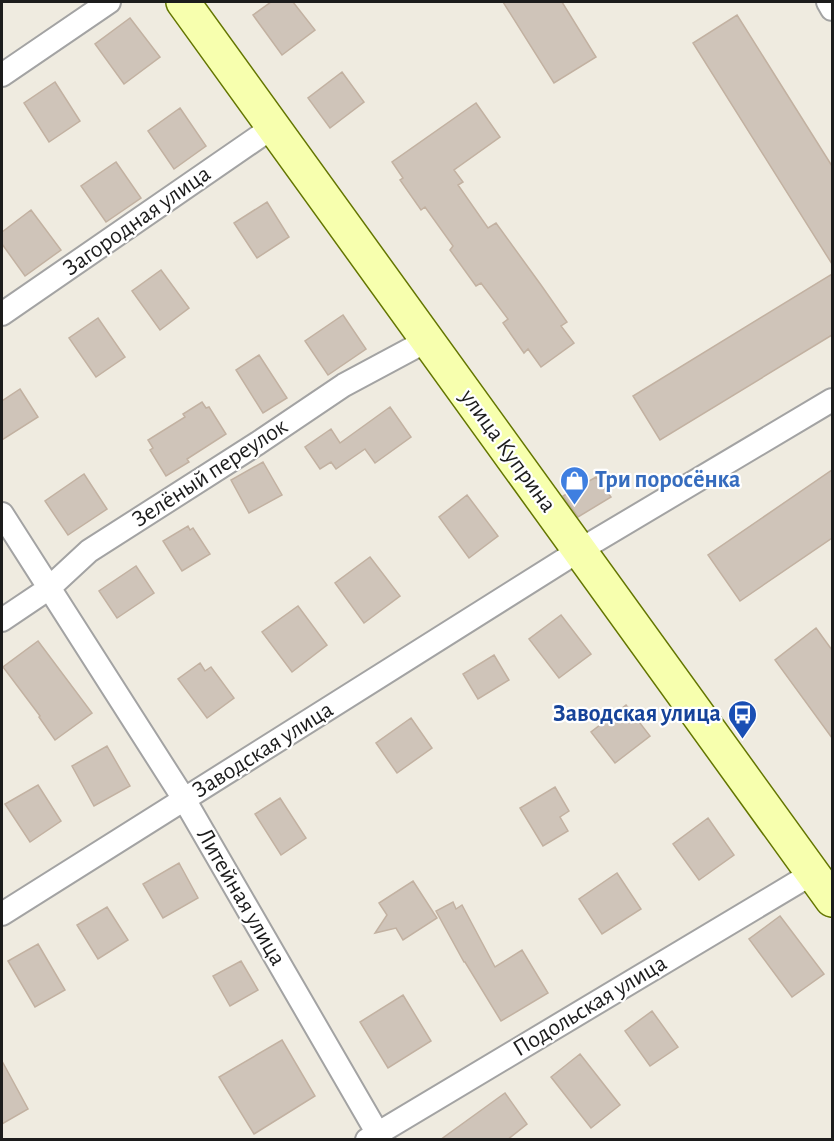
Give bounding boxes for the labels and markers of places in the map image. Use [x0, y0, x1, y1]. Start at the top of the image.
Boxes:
shop icon: Три поросёнка [558, 464, 590, 506]
place label: Три поросёнка [595, 468, 740, 492]
bus stop icon: Заводская улица [726, 698, 758, 740]
place label: Заводская улица [553, 702, 721, 726]

